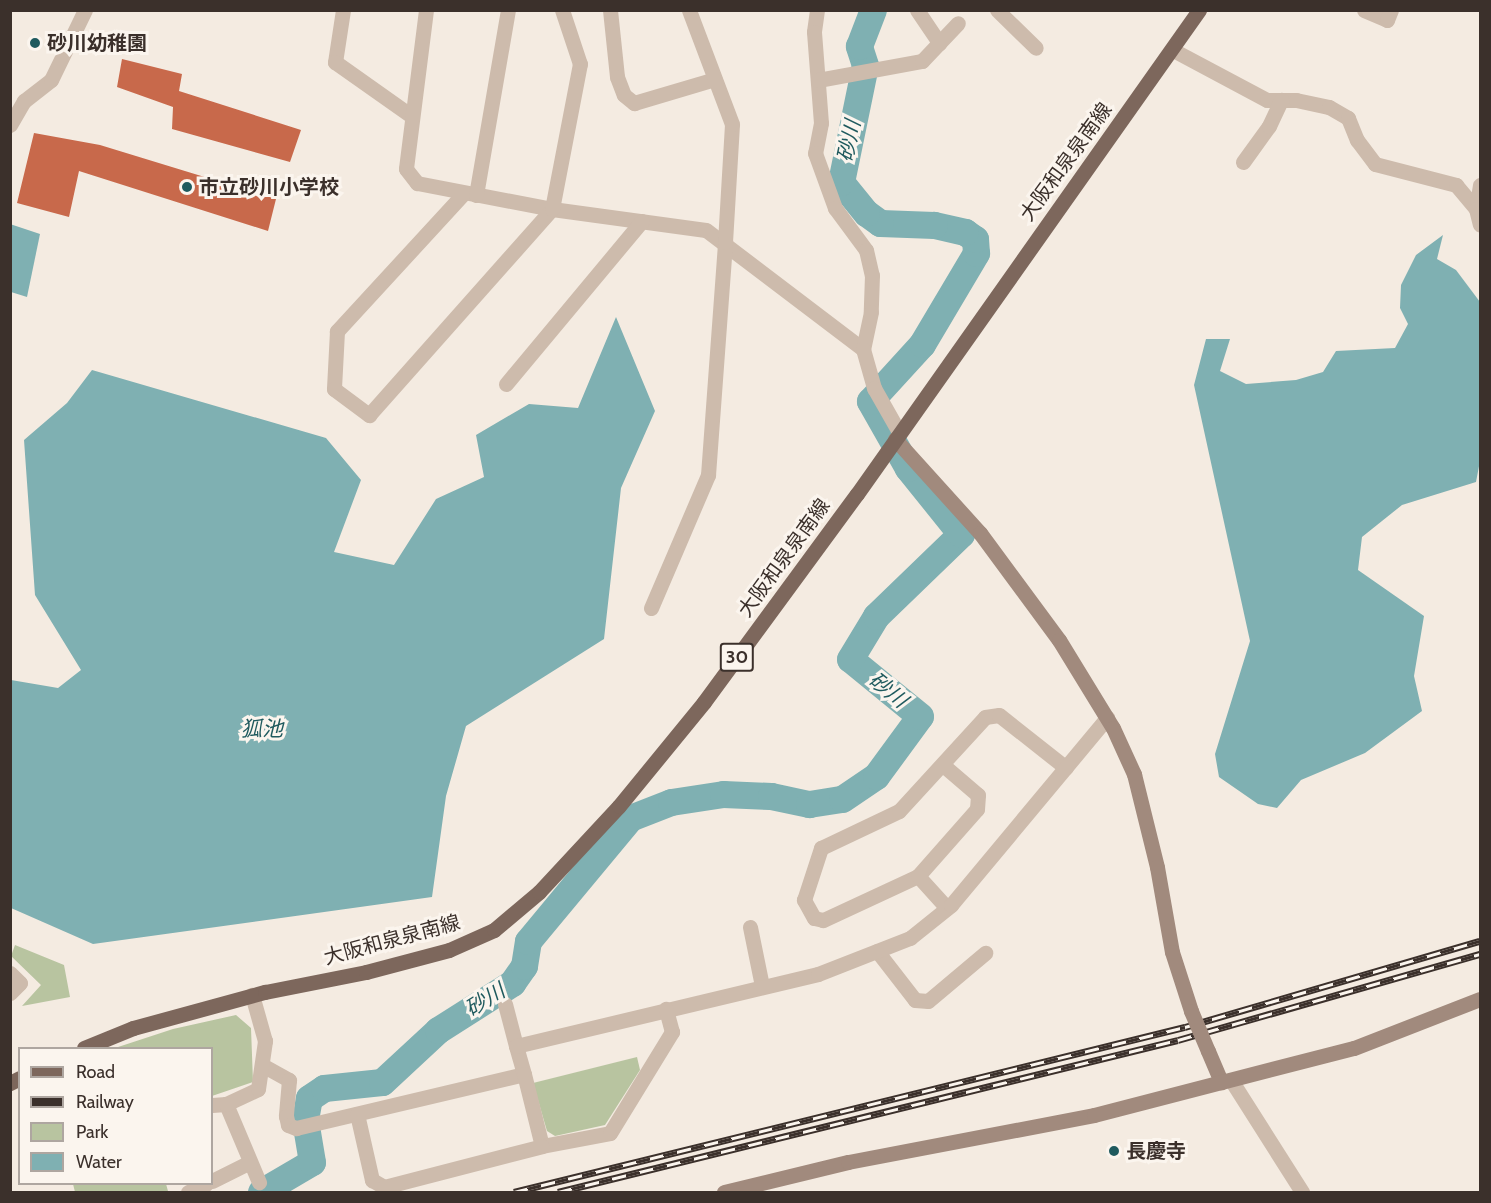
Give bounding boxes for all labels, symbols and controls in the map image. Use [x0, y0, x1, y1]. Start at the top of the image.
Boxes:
place label: 砂川幼稚園 [47, 31, 147, 55]
marker: 砂川幼稚園 [28, 36, 42, 50]
street label: 大阪和泉泉南線 [1015, 98, 1117, 226]
water label: 砂川 [832, 118, 866, 164]
place label: 市立砂川小学校 [199, 175, 339, 199]
marker: 市立砂川小学校 [180, 180, 194, 194]
street label: 大阪和泉泉南線 [733, 494, 835, 622]
road number: 30 [719, 642, 755, 672]
water label: 砂川 [864, 667, 912, 713]
water label: 狐池 [241, 716, 283, 742]
street label: 大阪和泉泉南線 [321, 910, 463, 970]
water label: 砂川 [461, 978, 509, 1022]
legend [18, 1047, 213, 1185]
text: Road [76, 1061, 115, 1083]
text: Railway [76, 1091, 134, 1113]
text: Park [76, 1121, 108, 1143]
place label: 長慶寺 [1126, 1139, 1186, 1163]
marker: 長慶寺 [1107, 1144, 1121, 1158]
text: Water [76, 1151, 122, 1173]

